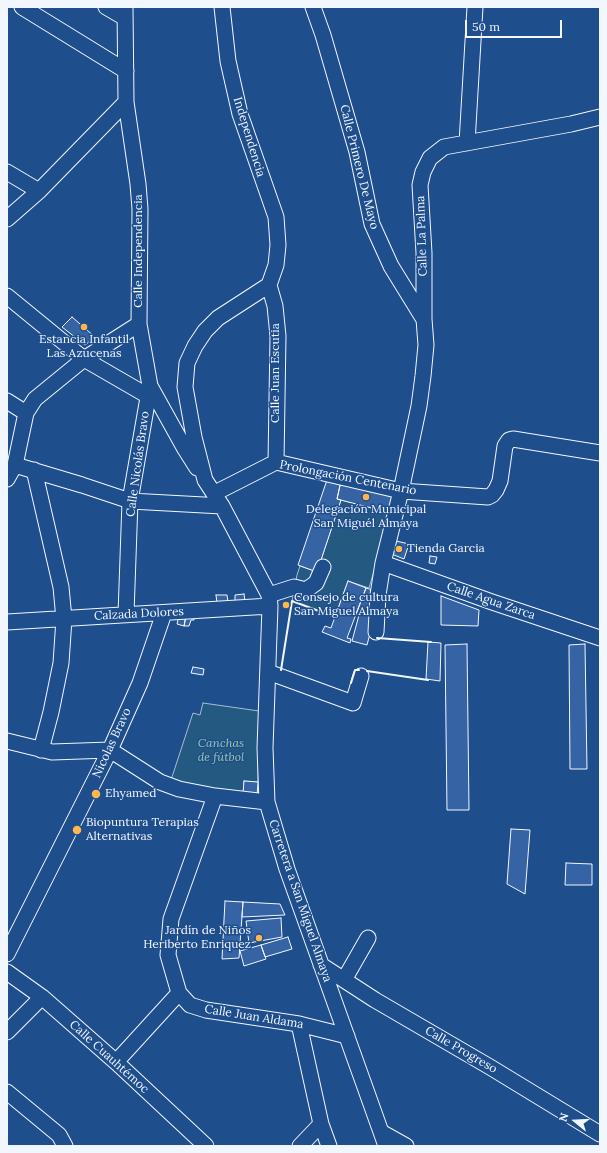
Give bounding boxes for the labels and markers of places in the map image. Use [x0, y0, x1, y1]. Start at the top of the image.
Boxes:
marker: Estancia Infantil Las Azucenas [79, 322, 89, 332]
place label: Estancia Infantil Las Azucenas [39, 333, 129, 361]
marker: Delegación Municipal San Miguél Almaya [361, 492, 371, 502]
place label: Delegación Municipal San Miguél Almaya [306, 503, 426, 531]
place label: Tienda Garcia [407, 542, 485, 556]
marker: Tienda Garcia [394, 544, 404, 554]
place label: Consejo de cultura San Miguel Almaya [294, 591, 399, 619]
marker: Consejo de cultura San Miguel Almaya [281, 600, 291, 610]
place label: Ehyamed [105, 787, 156, 801]
marker: Ehyamed [90, 788, 102, 800]
place label: Biopuntura Terapias Alternativas [86, 816, 199, 844]
marker: Biopuntura Terapias Alternativas [71, 824, 83, 836]
place label: Jardín de Niños Heriberto Enriquez [143, 924, 251, 952]
marker: Jardín de Niños Heriberto Enriquez [254, 933, 264, 943]

